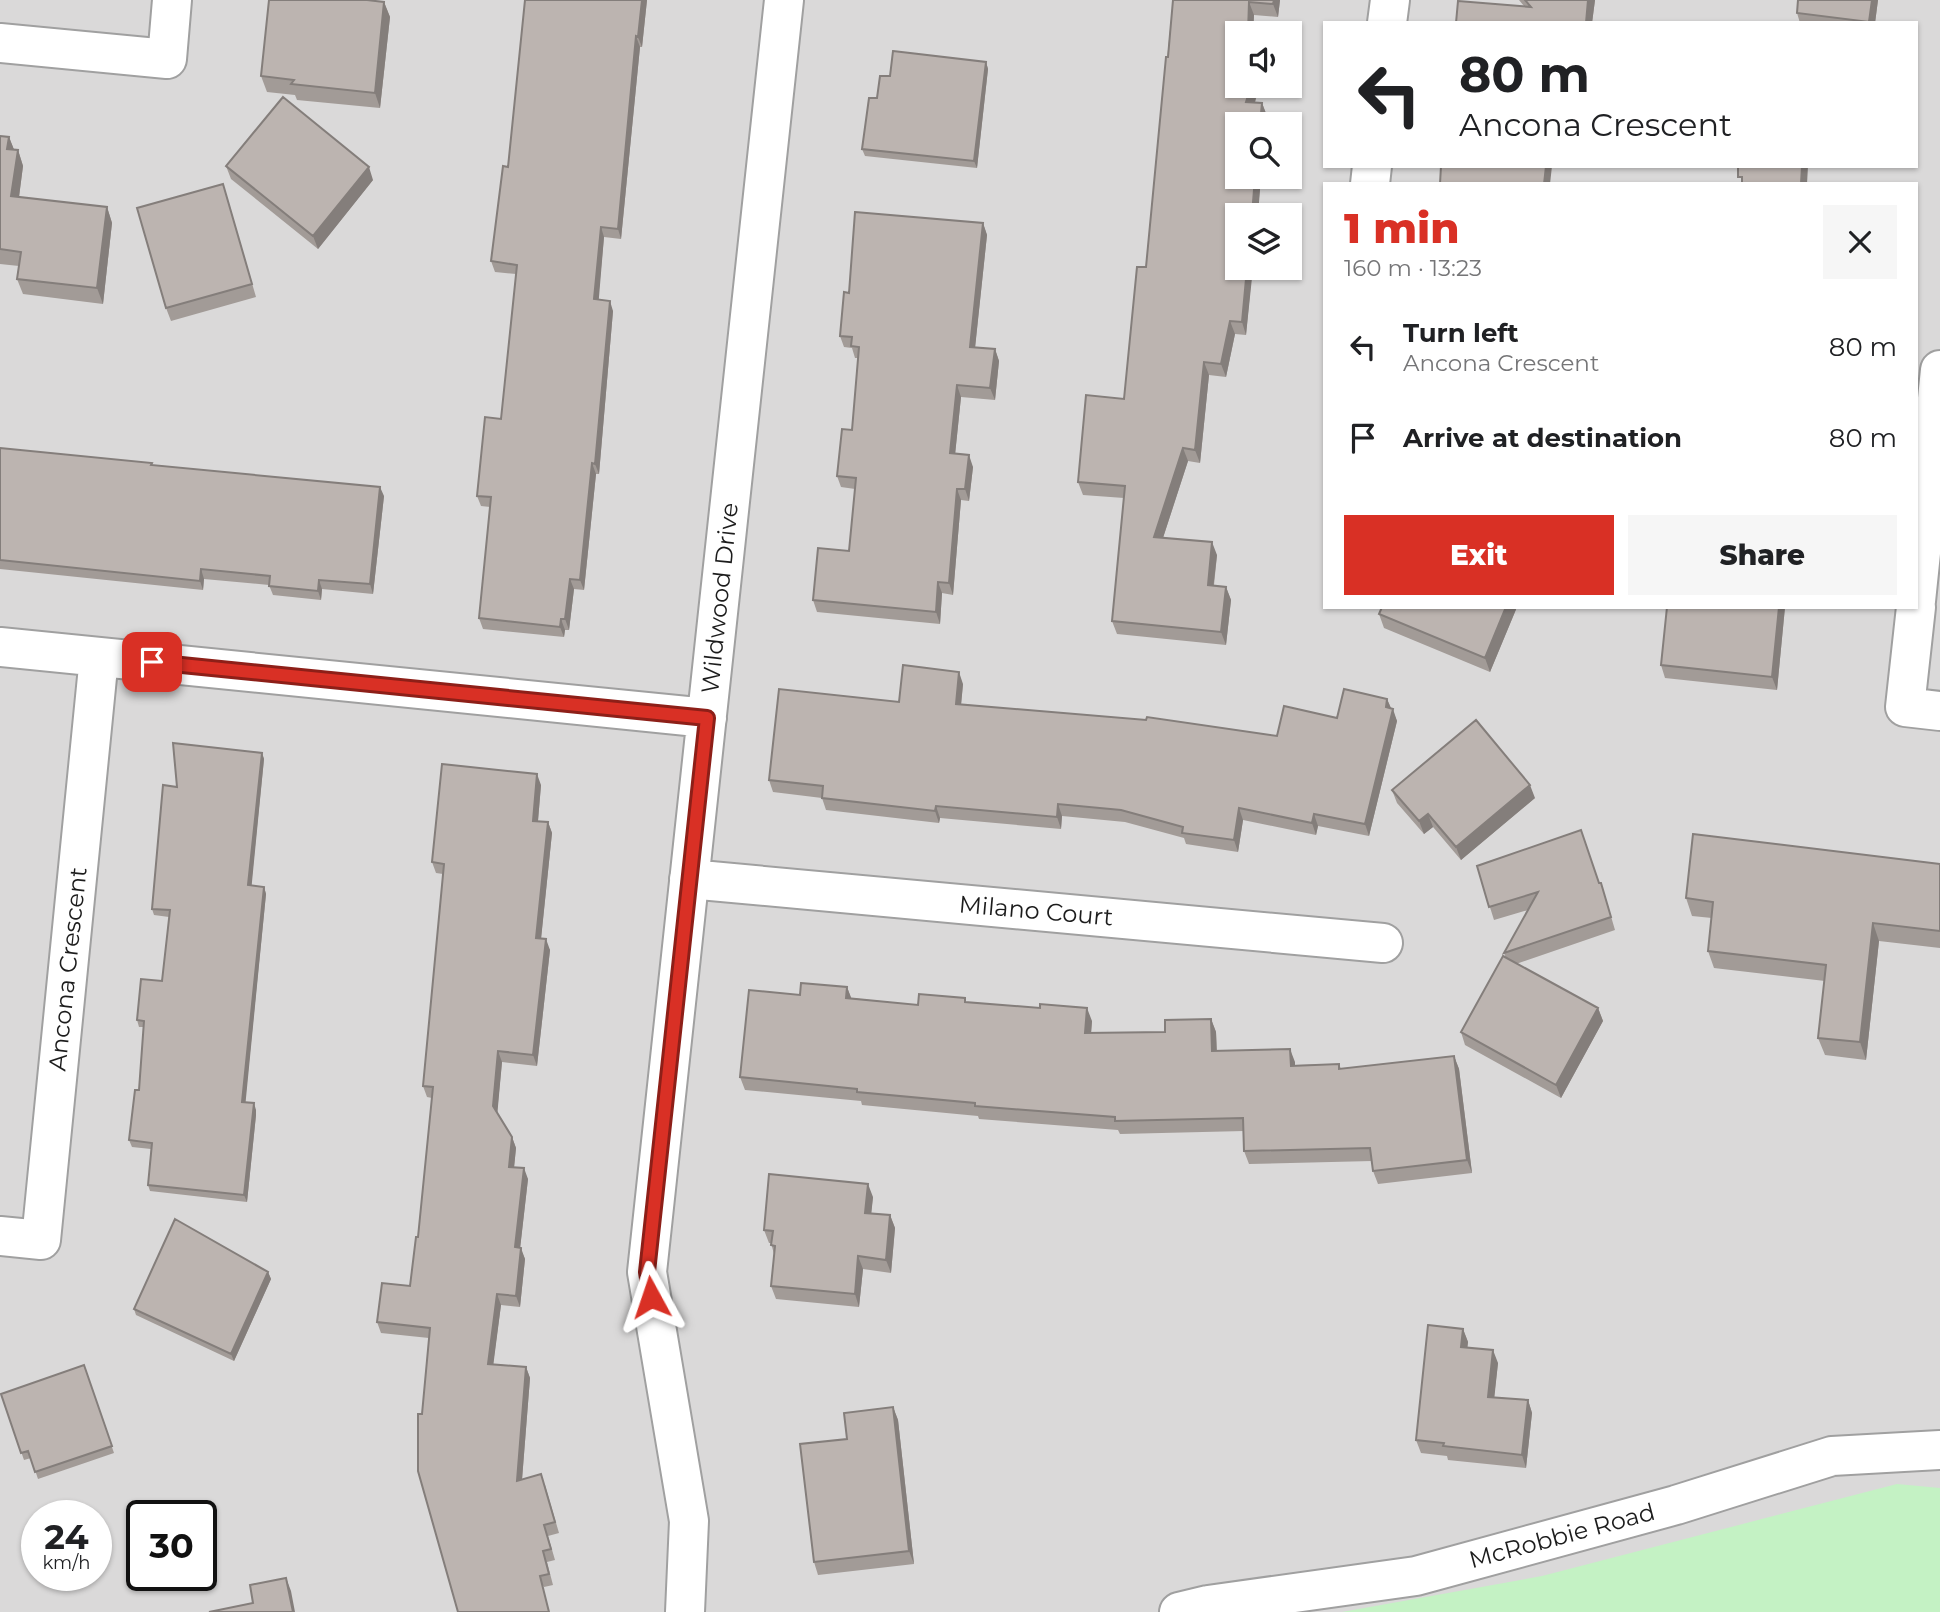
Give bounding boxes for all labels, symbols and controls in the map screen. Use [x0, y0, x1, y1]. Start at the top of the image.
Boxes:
map controls [1225, 21, 1302, 280]
button: sound [1225, 21, 1302, 98]
text: 80 m [1459, 45, 1590, 104]
icon: left [1344, 49, 1435, 140]
text: Ancona Crescent [1459, 105, 1732, 144]
button: search [1225, 112, 1302, 189]
text: 1 min [1344, 202, 1460, 254]
button: layers [1225, 203, 1302, 280]
button: close [1823, 205, 1897, 279]
text: 160 m · 13:23 [1344, 254, 1482, 282]
text: Turn left [1403, 317, 1519, 349]
icon: left [1344, 328, 1382, 366]
text: 80 m [1829, 331, 1897, 363]
text: Ancona Crescent [1403, 349, 1599, 377]
icon: arrive [1344, 419, 1382, 457]
text: Arrive at destination [1403, 422, 1682, 454]
text: 80 m [1829, 422, 1897, 454]
street label: Wildwood Drive [695, 501, 744, 695]
button: Exit [1344, 515, 1614, 595]
button: Share [1628, 515, 1897, 595]
pin [122, 632, 182, 692]
icon: arrive [133, 643, 171, 681]
street label: Ancona Crescent [42, 865, 93, 1072]
street label: Milano Court [958, 889, 1115, 932]
position arrow [614, 1260, 688, 1334]
street label: McRobbie Road [1466, 1497, 1658, 1574]
speed limit sign: 30 [126, 1500, 217, 1591]
text: 24 [44, 1515, 89, 1558]
text: km/h [42, 1552, 91, 1574]

